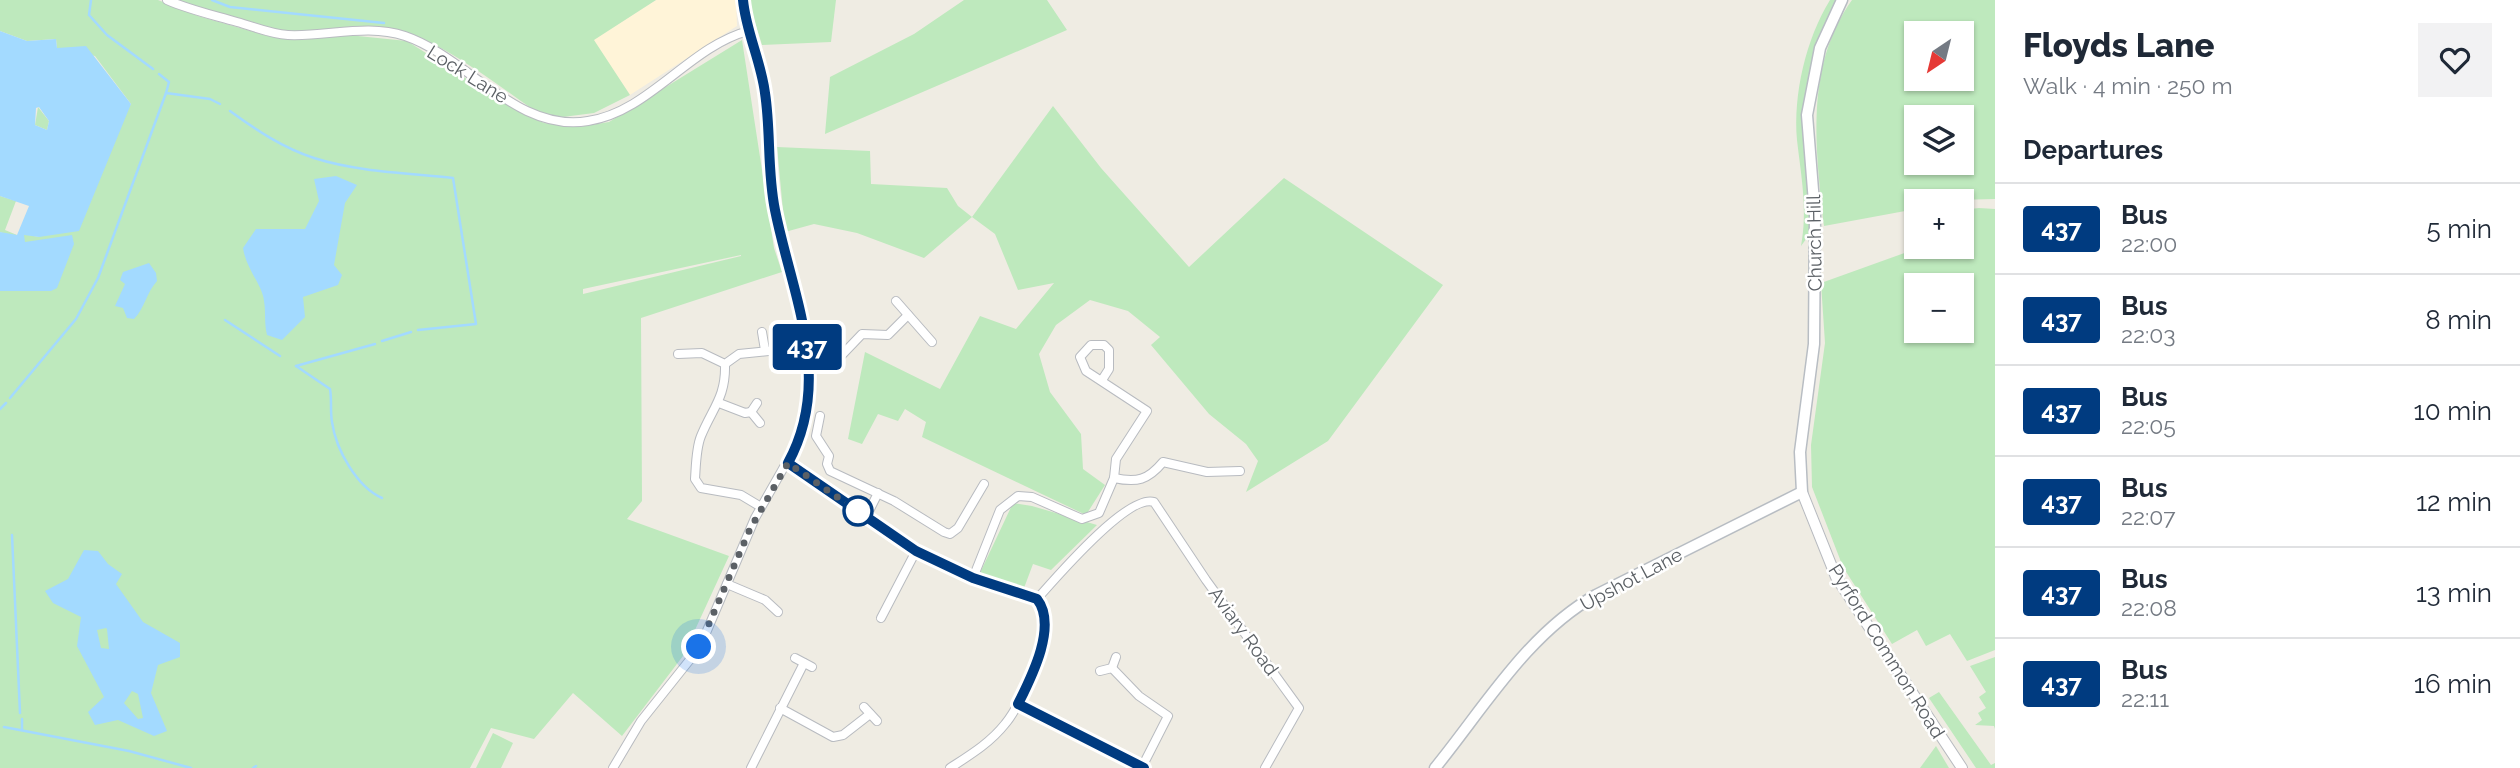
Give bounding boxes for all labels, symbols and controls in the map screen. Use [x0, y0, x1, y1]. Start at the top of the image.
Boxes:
north arrow [1904, 21, 1974, 91]
map controls [1904, 21, 1974, 343]
button: heart [2418, 23, 2492, 97]
text: Floyds Lane [2023, 26, 2214, 65]
street label: Lock Lane [424, 41, 512, 107]
text: Walk · 4 min · 250 m [2023, 72, 2233, 99]
button: layers [1904, 105, 1974, 175]
text: Departures [2023, 135, 2163, 165]
button: + [1904, 189, 1974, 259]
street label: Church Hill [1802, 194, 1826, 291]
text: Bus [2121, 200, 2168, 230]
text: 437 [2041, 214, 2082, 243]
text: 5 min [2426, 214, 2492, 244]
text: 22:00 [2121, 230, 2177, 257]
button: − [1904, 273, 1974, 343]
text: Bus [2121, 291, 2168, 321]
text: 437 [2041, 305, 2082, 334]
text: 8 min [2425, 305, 2492, 335]
text: 22:03 [2121, 321, 2176, 348]
line badge: 437 [767, 324, 847, 370]
text: 437 [787, 332, 827, 361]
text: Bus [2121, 382, 2168, 412]
text: 437 [2041, 396, 2082, 425]
text: 10 min [2414, 396, 2492, 426]
text: 22:05 [2121, 412, 2176, 439]
text: Bus [2121, 473, 2168, 503]
text: 437 [2041, 487, 2082, 516]
text: 12 min [2416, 487, 2492, 517]
unlabelled marker [843, 496, 873, 526]
text: 22:07 [2121, 503, 2176, 530]
street label: Upshot Lane [1576, 543, 1686, 615]
street label: Pyrford Common Road [1824, 560, 1950, 742]
text: Bus [2121, 564, 2168, 594]
text: 437 [2041, 578, 2082, 607]
text: 13 min [2416, 578, 2492, 608]
street label: Aviary Road [1205, 583, 1283, 679]
text: 22:08 [2121, 594, 2177, 621]
your location [681, 629, 716, 664]
text: Bus [2121, 655, 2168, 685]
text: 437 [2041, 669, 2082, 698]
text: 16 min [2414, 669, 2492, 699]
text: 22:11 [2121, 685, 2169, 712]

